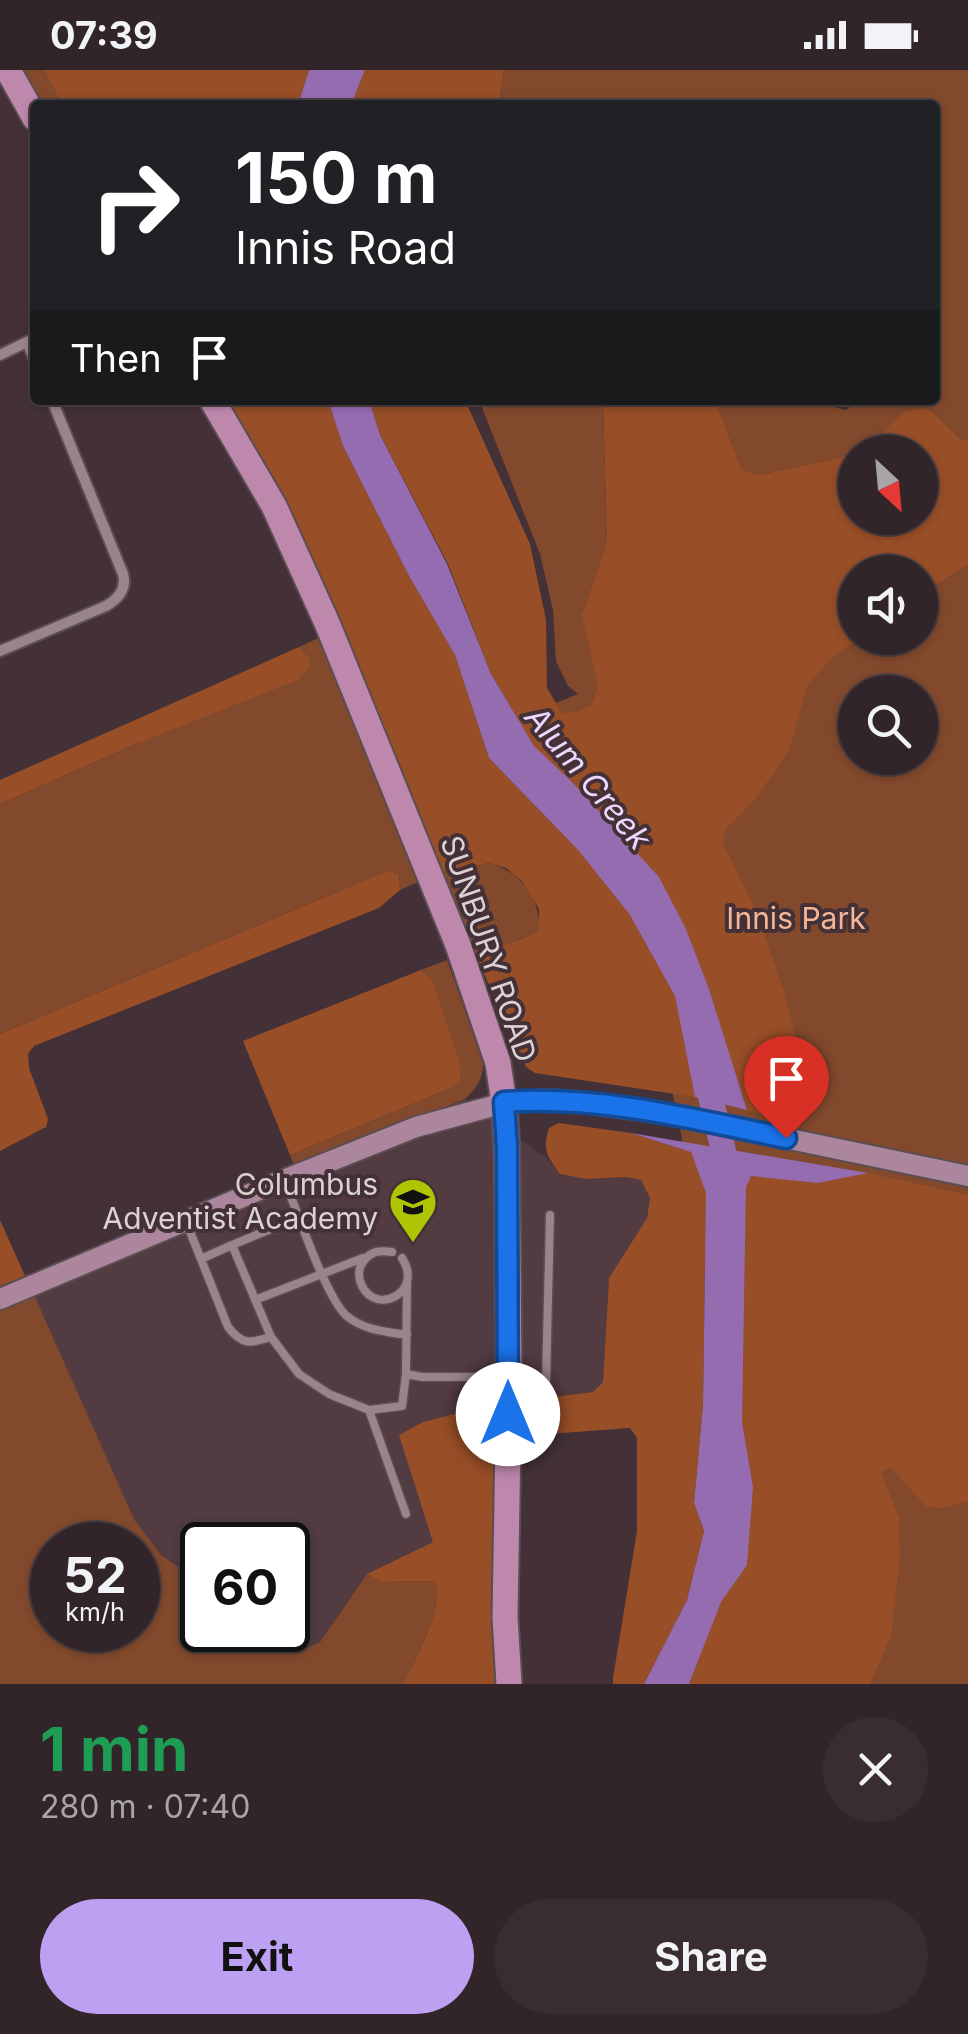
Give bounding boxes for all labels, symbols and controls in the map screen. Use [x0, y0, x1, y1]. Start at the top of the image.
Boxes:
text: 07:39 [50, 12, 158, 58]
text: 150 m [235, 135, 438, 220]
icon: right [70, 140, 200, 270]
text: Innis Road [235, 220, 456, 275]
icon: arrive [182, 330, 237, 385]
text: Then [70, 335, 162, 381]
north arrow [838, 435, 938, 535]
map controls [838, 435, 938, 775]
button: sound [838, 555, 938, 655]
button: search [838, 675, 938, 775]
water label: Alum Creek [517, 697, 661, 858]
street label: SUNBURY ROAD [433, 831, 545, 1067]
park label: Innis Park [726, 900, 866, 936]
pin [744, 1036, 829, 1139]
icon: arrive [759, 1051, 814, 1106]
place label: Columbus Adventist Academy [103, 1166, 378, 1236]
school or university icon: Columbus Adventist Academy [387, 1176, 439, 1244]
position arrow [456, 1362, 560, 1466]
speed limit sign: 60 [180, 1522, 310, 1652]
text: 52 [63, 1545, 127, 1605]
text: km/h [65, 1597, 125, 1627]
text: 1 min [40, 1713, 188, 1785]
button: close [823, 1717, 928, 1822]
text: 280 m · 07:40 [40, 1787, 250, 1826]
button: Exit [40, 1899, 474, 2014]
button: Share [494, 1899, 928, 2014]

